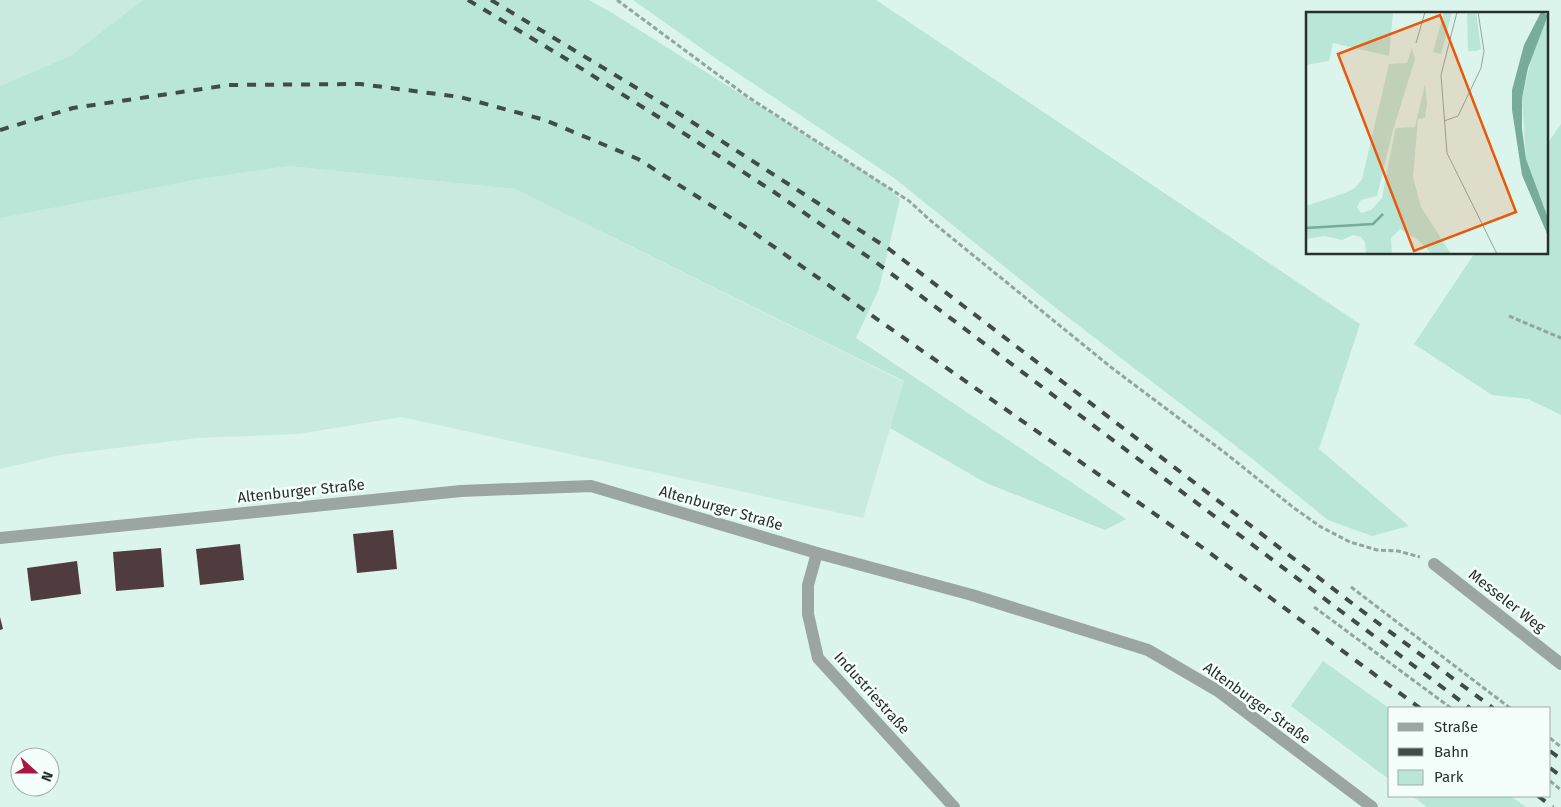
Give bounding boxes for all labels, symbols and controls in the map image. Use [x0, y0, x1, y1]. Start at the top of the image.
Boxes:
inset map [1306, 12, 1548, 255]
street label: Altenburger Straße [236, 475, 366, 507]
street label: Altenburger Straße [657, 482, 785, 534]
street label: Messeler Weg [1465, 565, 1549, 637]
street label: Industriestraße [830, 648, 914, 738]
street label: Altenburger Straße [1200, 658, 1314, 748]
legend [1388, 707, 1551, 797]
text: Straße [1434, 718, 1478, 736]
text: Bahn [1434, 743, 1469, 761]
north arrow [10, 747, 60, 797]
text: Park [1434, 768, 1464, 786]
text: N [37, 769, 56, 784]

